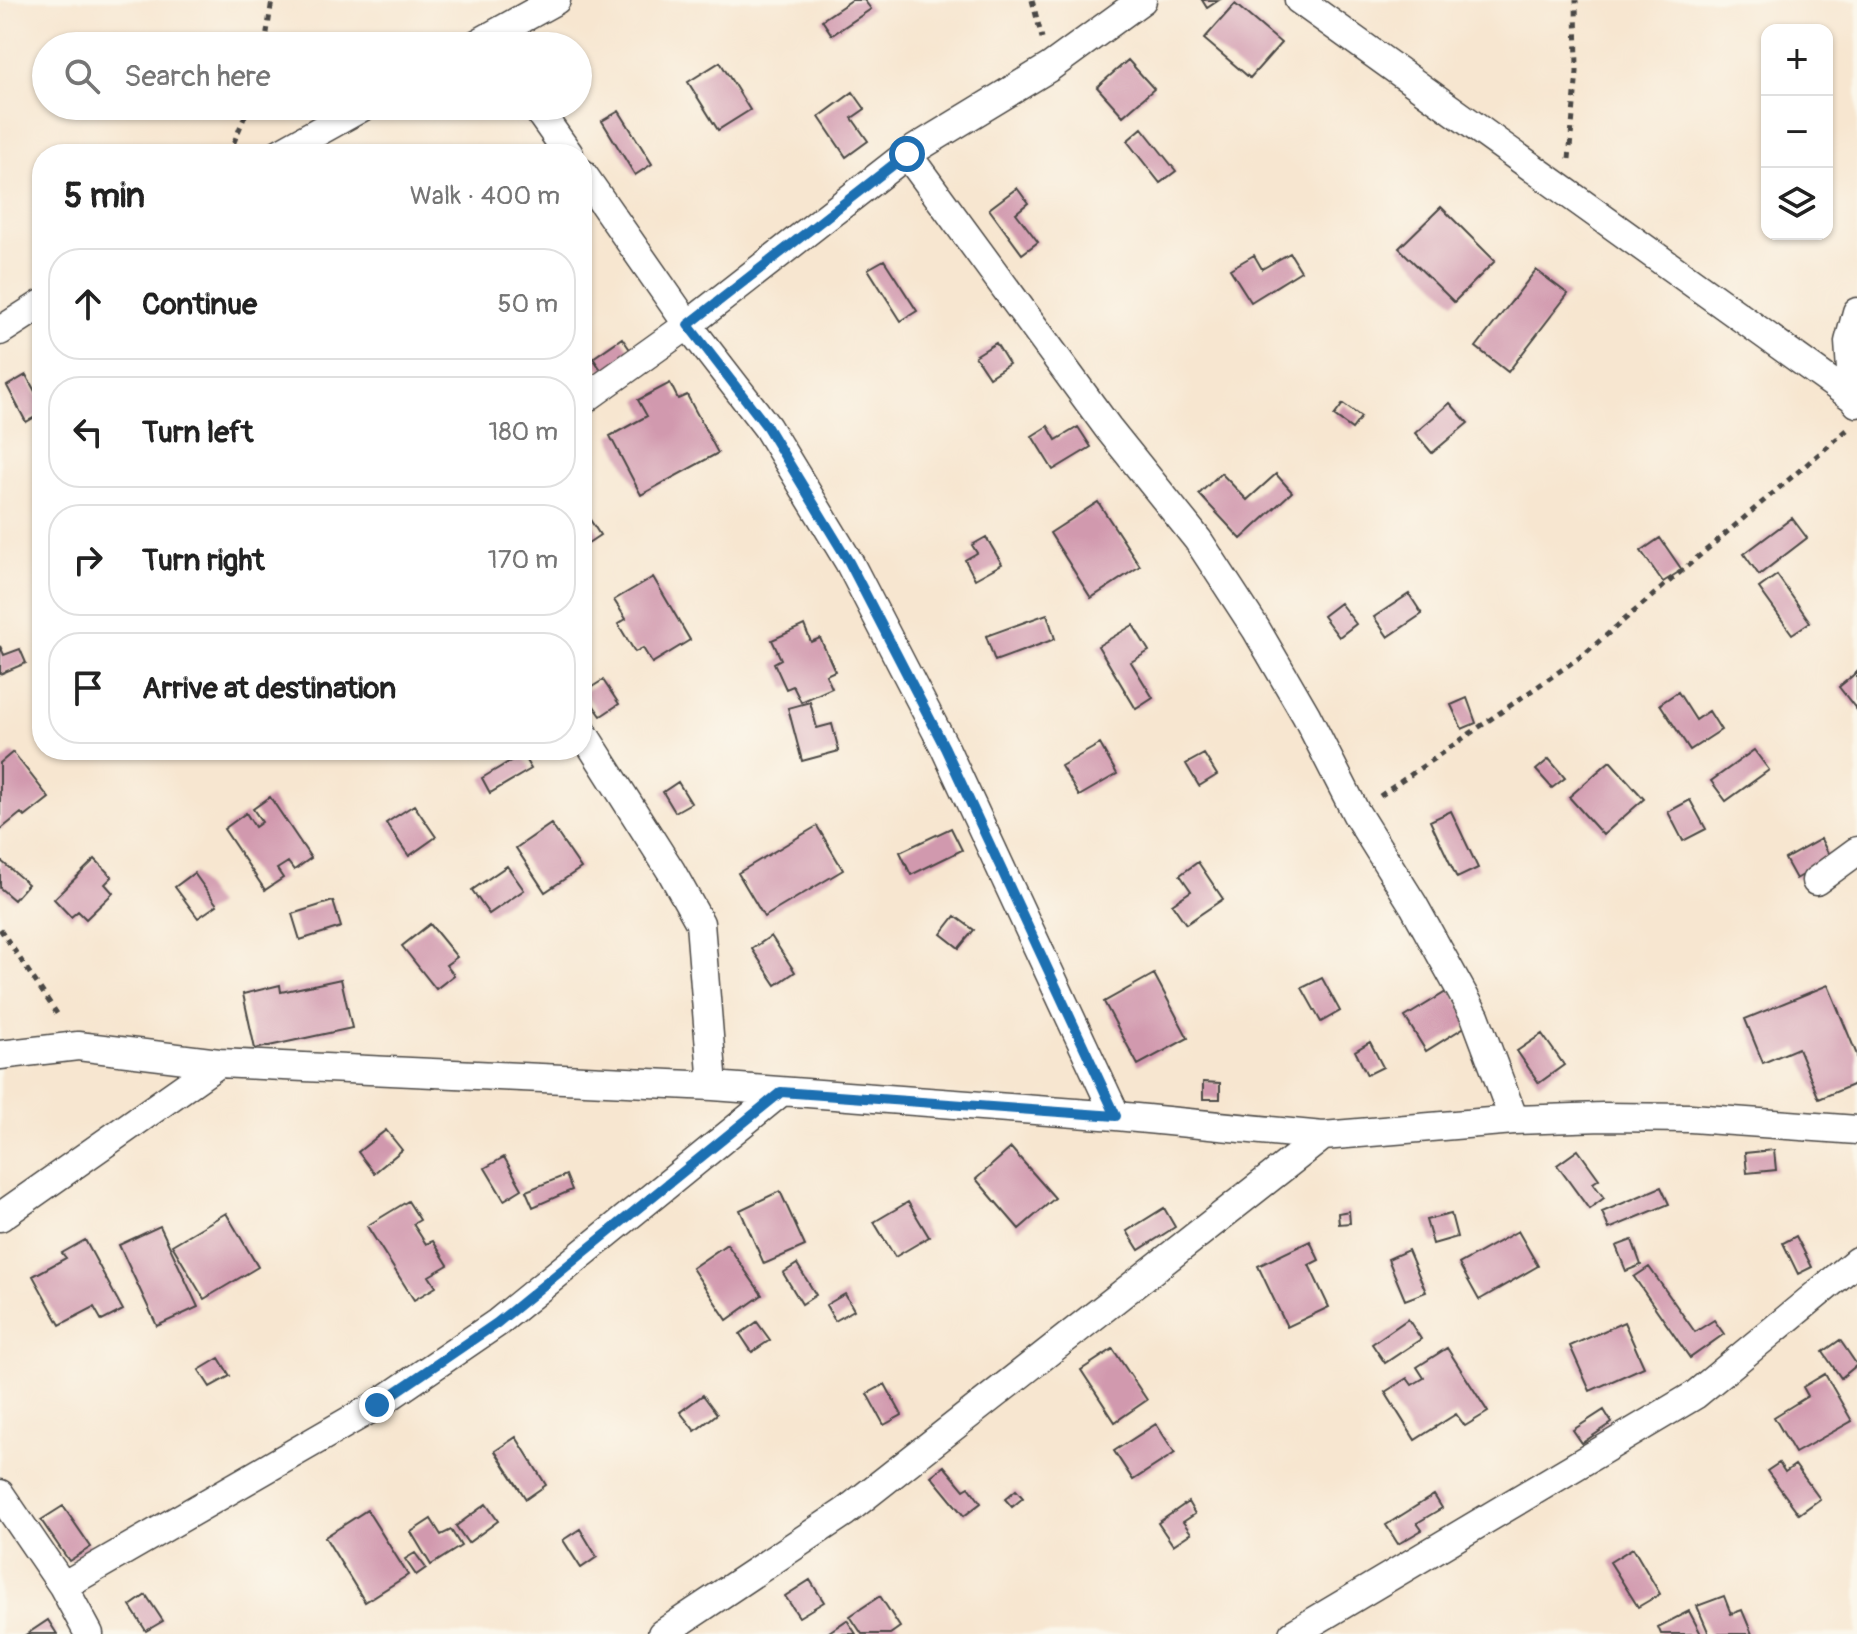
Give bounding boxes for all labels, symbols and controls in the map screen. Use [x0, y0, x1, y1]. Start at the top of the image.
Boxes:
map controls [1761, 24, 1833, 240]
button: + [1761, 24, 1833, 96]
search box [32, 32, 592, 120]
icon: search [60, 54, 104, 98]
text: Search here [124, 58, 271, 95]
button: − [1761, 96, 1833, 168]
route start [889, 136, 925, 172]
button: layers [1761, 168, 1833, 240]
text: 5 min [64, 175, 145, 218]
text: Walk · 400 m [410, 180, 560, 212]
icon: ahead [66, 282, 110, 326]
text: Continue [142, 286, 257, 323]
text: 50 m [497, 288, 558, 320]
icon: left [66, 410, 110, 454]
text: Turn left [142, 414, 253, 451]
text: 180 m [488, 416, 558, 448]
icon: right [66, 538, 110, 582]
text: Turn right [142, 542, 265, 579]
text: 170 m [488, 544, 558, 576]
icon: arrive [66, 666, 110, 710]
text: Arrive at destination [142, 670, 396, 707]
route end [359, 1387, 395, 1423]

